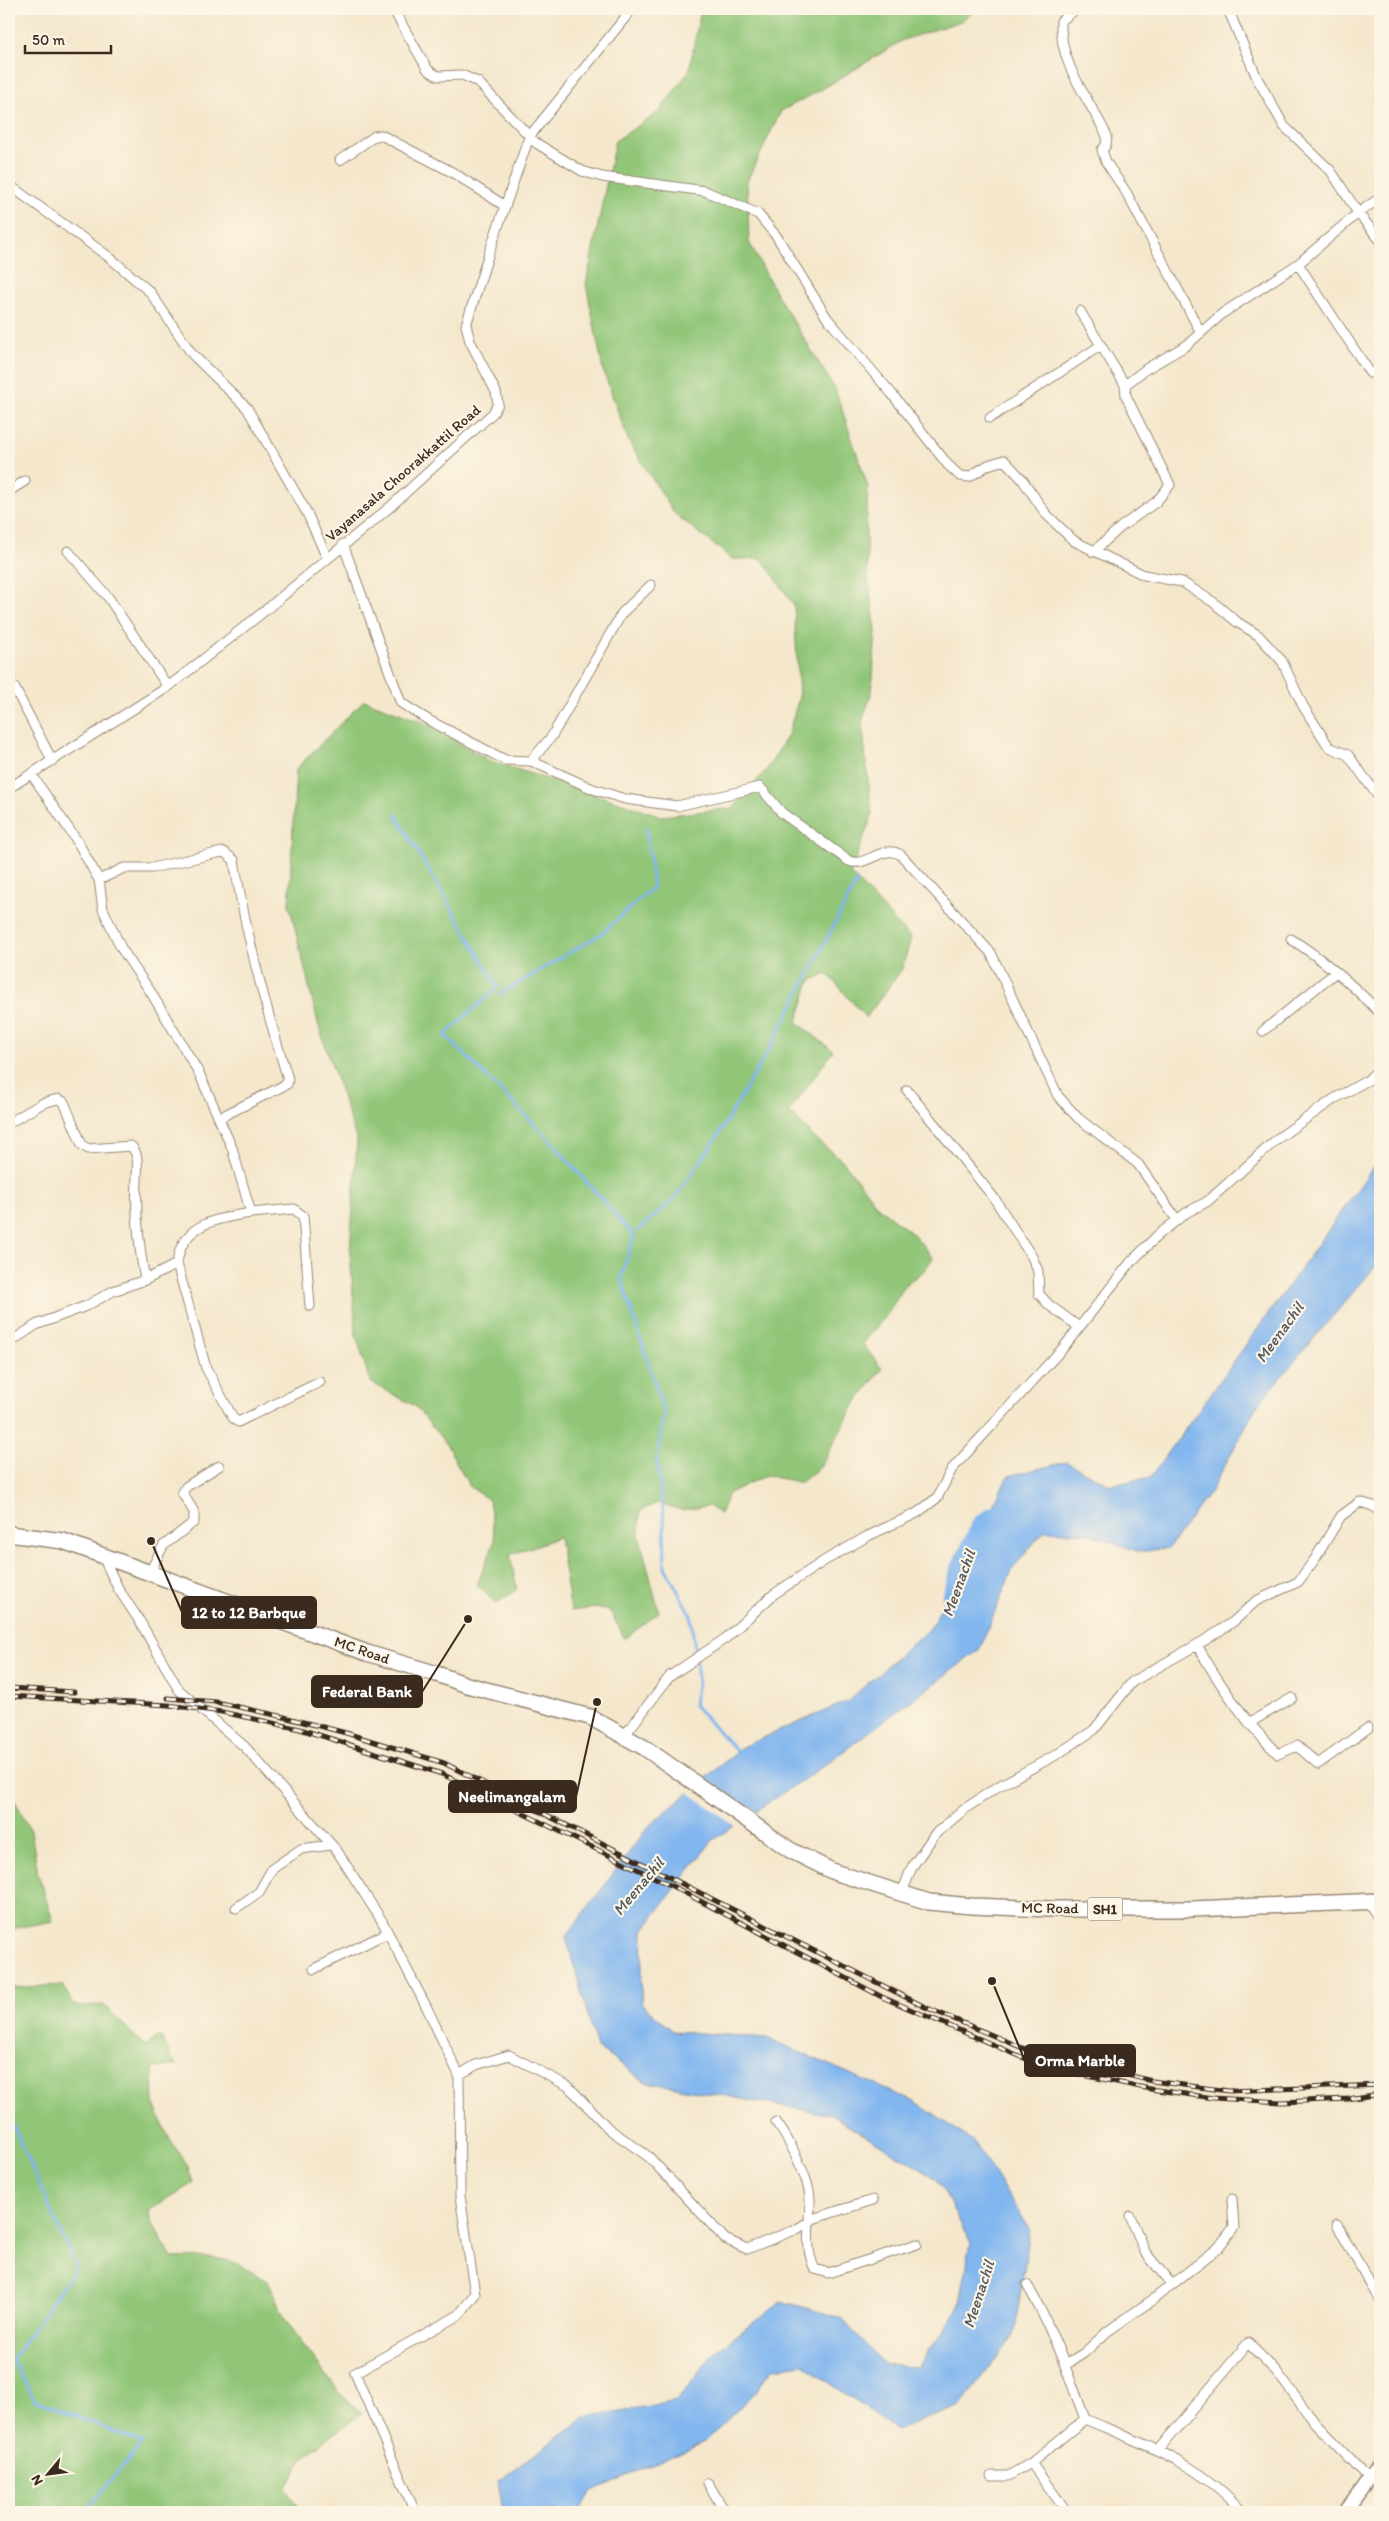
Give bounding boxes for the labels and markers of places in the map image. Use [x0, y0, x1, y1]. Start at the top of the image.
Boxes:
callout: 12 to 12 Barbque [182, 1597, 316, 1628]
callout: Federal Bank [312, 1676, 422, 1707]
callout: Neelimangalam [449, 1781, 576, 1812]
callout: Orma Marble [1025, 2045, 1135, 2076]

